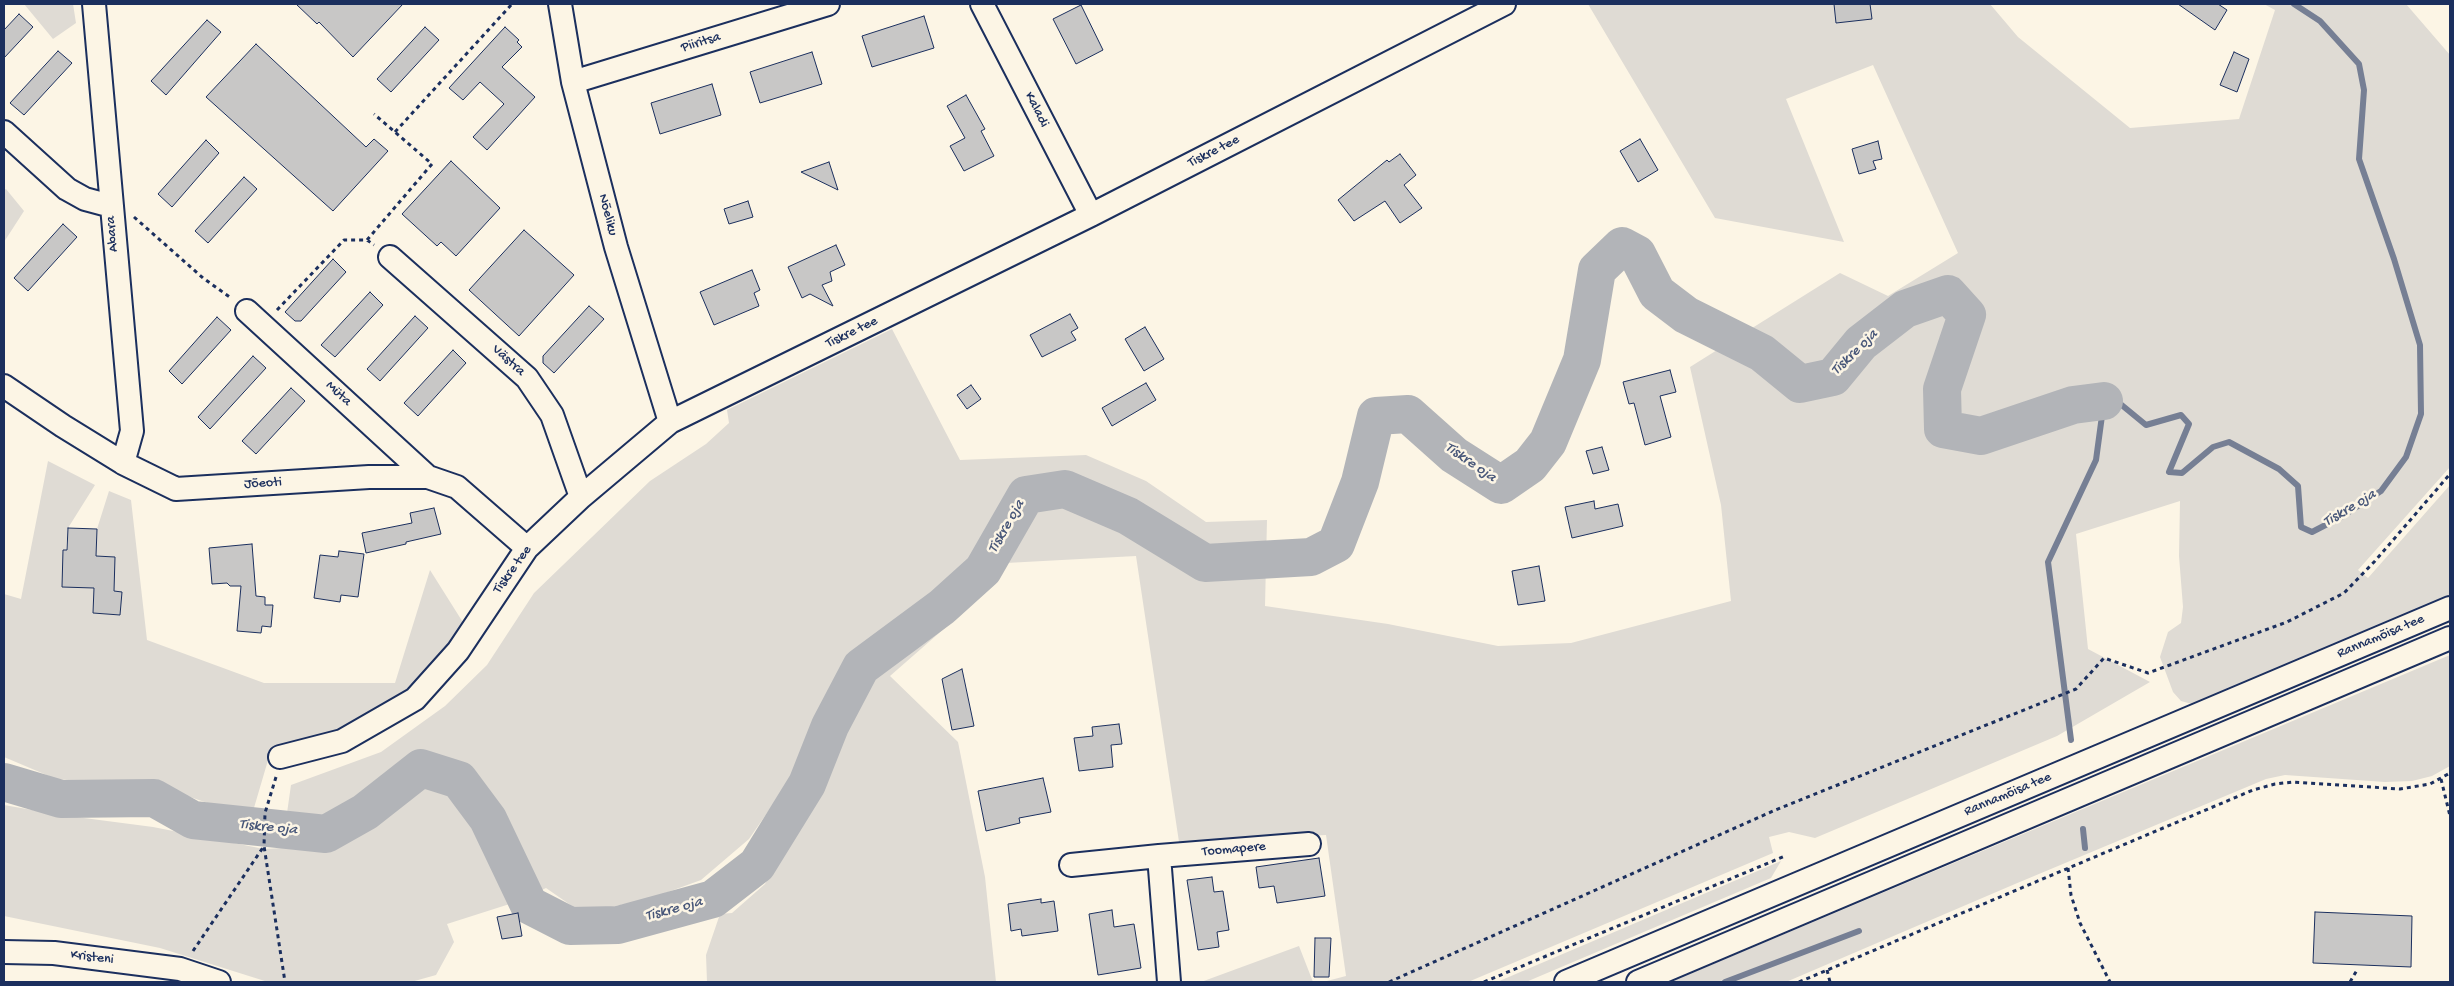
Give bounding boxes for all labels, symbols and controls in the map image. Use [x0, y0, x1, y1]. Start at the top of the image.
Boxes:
street label: Piiritsa [679, 29, 723, 57]
street label: Kaladi [1020, 89, 1052, 131]
street label: Tiskre tee [1185, 132, 1243, 172]
street label: Nõeliku [593, 192, 621, 238]
street label: Abara [103, 215, 123, 253]
street label: Tiskre tee [823, 313, 881, 353]
water label: Tiskre oja [1828, 326, 1882, 380]
street label: Västra [488, 342, 528, 380]
street label: Müta [321, 378, 355, 410]
water label: Tiskre oja [1441, 439, 1499, 487]
street label: Jõeoti [244, 475, 282, 493]
water label: Tiskre oja [2320, 486, 2380, 532]
water label: Tiskre oja [985, 497, 1029, 557]
street label: Tiskre tee [490, 543, 536, 597]
street label: Rannamõisa tee [2335, 611, 2427, 663]
street label: Rannamõisa tee [1962, 769, 2054, 821]
water label: Tiskre oja [238, 816, 298, 840]
street label: Toomapere [1201, 839, 1267, 861]
water label: Tiskre oja [644, 894, 704, 926]
street label: Kristeni [69, 947, 115, 969]

